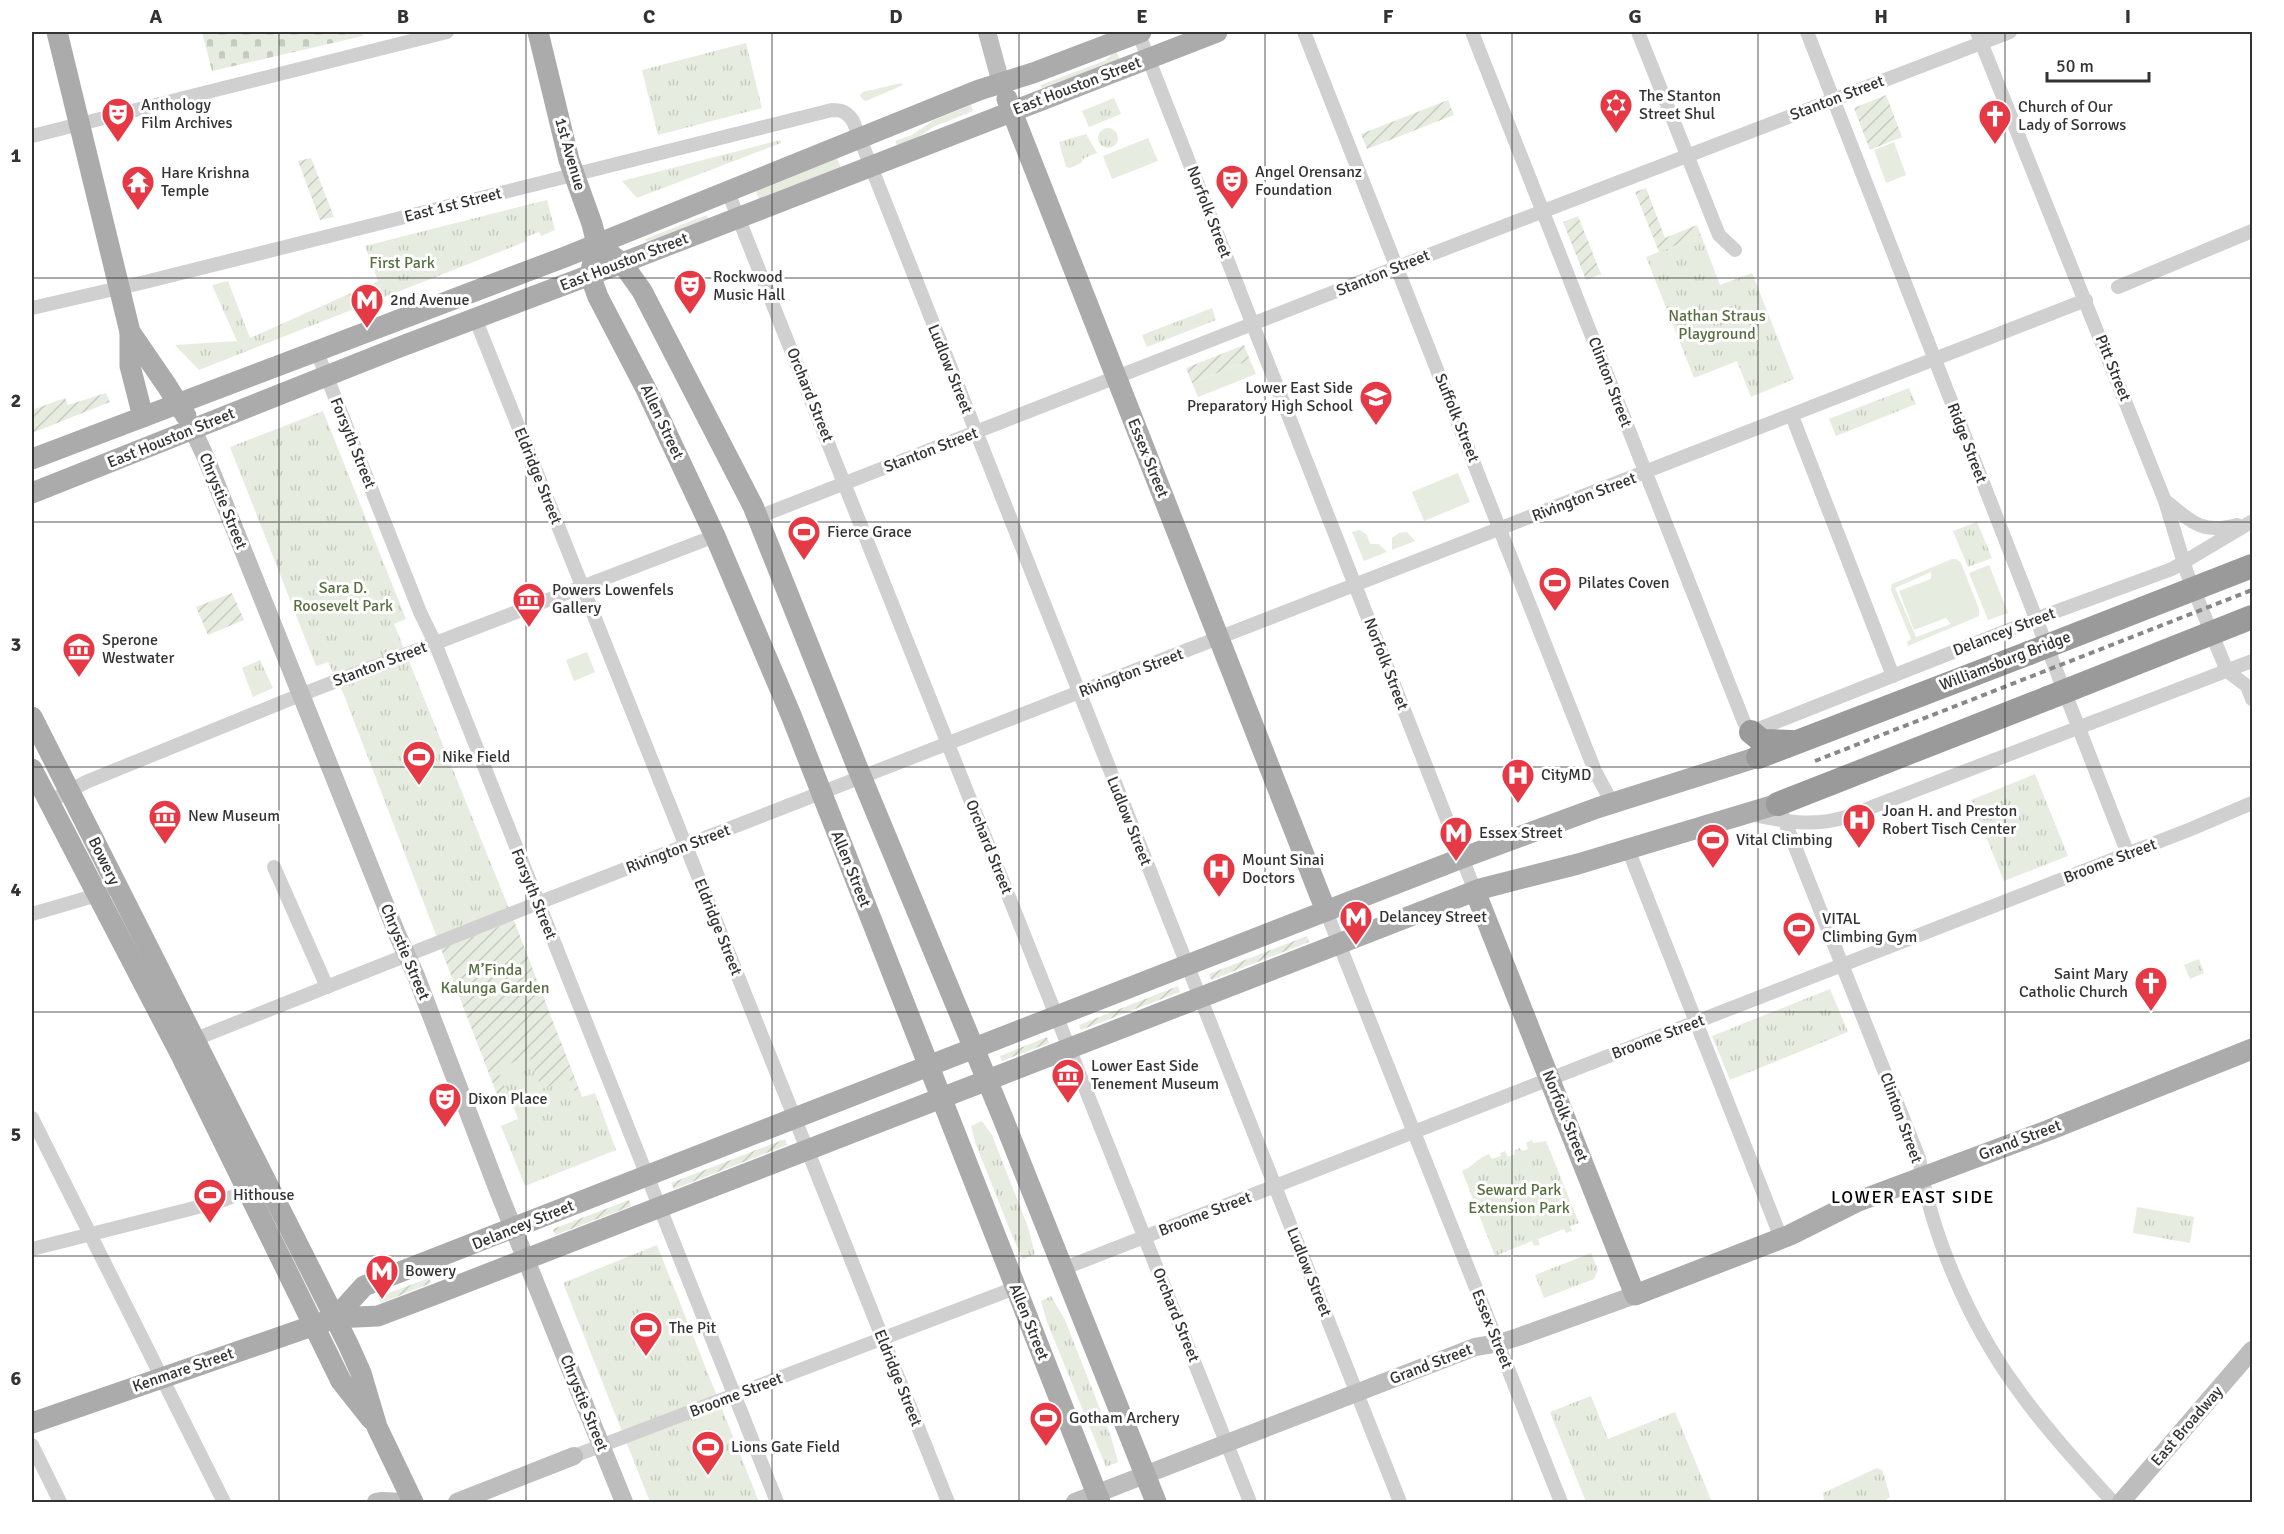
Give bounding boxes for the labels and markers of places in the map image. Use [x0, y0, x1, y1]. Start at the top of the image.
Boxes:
place label: The Stanton Street Shul [1639, 86, 1721, 124]
synagogue icon: The Stanton Street Shul [1598, 87, 1634, 134]
place label: Anthology Film Archives [141, 95, 233, 133]
theatre icon: Anthology Film Archives [100, 96, 136, 143]
place label: Church of Our Lady of Sorrows [2018, 97, 2126, 135]
church icon: Church of Our Lady of Sorrows [1977, 98, 2013, 145]
place label: Angel Orensanz Foundation [1255, 162, 1362, 200]
place label: Hare Krishna Temple [161, 163, 250, 201]
theatre icon: Angel Orensanz Foundation [1214, 163, 1250, 210]
temple icon: Hare Krishna Temple [120, 164, 156, 211]
place label: Rockwood Music Hall [713, 267, 786, 305]
theatre icon: Rockwood Music Hall [672, 268, 708, 315]
metro station icon: 2nd Avenue [349, 282, 385, 329]
place label: 2nd Avenue [390, 290, 469, 310]
place label: Lower East Side Preparatory High School [1187, 378, 1353, 416]
school or university icon: Lower East Side Preparatory High School [1358, 379, 1394, 426]
sports icon: Fierce Grace [786, 514, 822, 561]
place label: Fierce Grace [827, 522, 912, 542]
sports icon: Pilates Coven [1537, 565, 1573, 612]
place label: Pilates Coven [1578, 573, 1670, 593]
place label: Powers Lowenfels Gallery [552, 580, 674, 618]
museum icon: Powers Lowenfels Gallery [511, 581, 547, 628]
place label: Sperone Westwater [102, 630, 175, 668]
museum icon: Sperone Westwater [61, 631, 97, 678]
sports icon: Nike Field [401, 739, 437, 786]
place label: Nike Field [442, 747, 510, 767]
hospital icon: CityMD [1500, 757, 1536, 804]
place label: CityMD [1541, 765, 1591, 785]
museum icon: New Museum [147, 798, 183, 845]
place label: Joan H. and Preston Robert Tisch Center [1882, 801, 2017, 839]
hospital icon: Joan H. and Preston Robert Tisch Center [1841, 802, 1877, 849]
place label: New Museum [188, 806, 280, 826]
metro station icon: Essex Street [1438, 815, 1474, 862]
sports icon: Vital Climbing [1695, 822, 1731, 869]
place label: Essex Street [1479, 823, 1563, 843]
place label: Vital Climbing [1736, 830, 1833, 850]
place label: Mount Sinai Doctors [1242, 850, 1324, 888]
hospital icon: Mount Sinai Doctors [1201, 851, 1237, 898]
metro station icon: Delancey Street [1338, 899, 1374, 946]
place label: Delancey Street [1379, 907, 1487, 927]
place label: VITAL Climbing Gym [1822, 909, 1917, 947]
sports icon: VITAL Climbing Gym [1781, 910, 1817, 957]
place label: Saint Mary Catholic Church [2019, 964, 2129, 1002]
church icon: Saint Mary Catholic Church [2133, 965, 2169, 1012]
place label: Lower East Side Tenement Museum [1091, 1056, 1219, 1094]
museum icon: Lower East Side Tenement Museum [1050, 1057, 1086, 1104]
theatre icon: Dixon Place [427, 1081, 463, 1128]
place label: Dixon Place [468, 1089, 548, 1109]
sports icon: Hithouse [192, 1177, 228, 1224]
place label: Hithouse [233, 1185, 294, 1205]
metro station icon: Bowery [364, 1253, 400, 1300]
place label: Bowery [405, 1261, 456, 1281]
sports icon: The Pit [628, 1310, 664, 1357]
place label: The Pit [669, 1318, 716, 1338]
sports icon: Gotham Archery [1028, 1400, 1064, 1447]
place label: Gotham Archery [1069, 1408, 1180, 1428]
sports icon: Lions Gate Field [690, 1429, 726, 1476]
place label: Lions Gate Field [731, 1437, 840, 1457]

